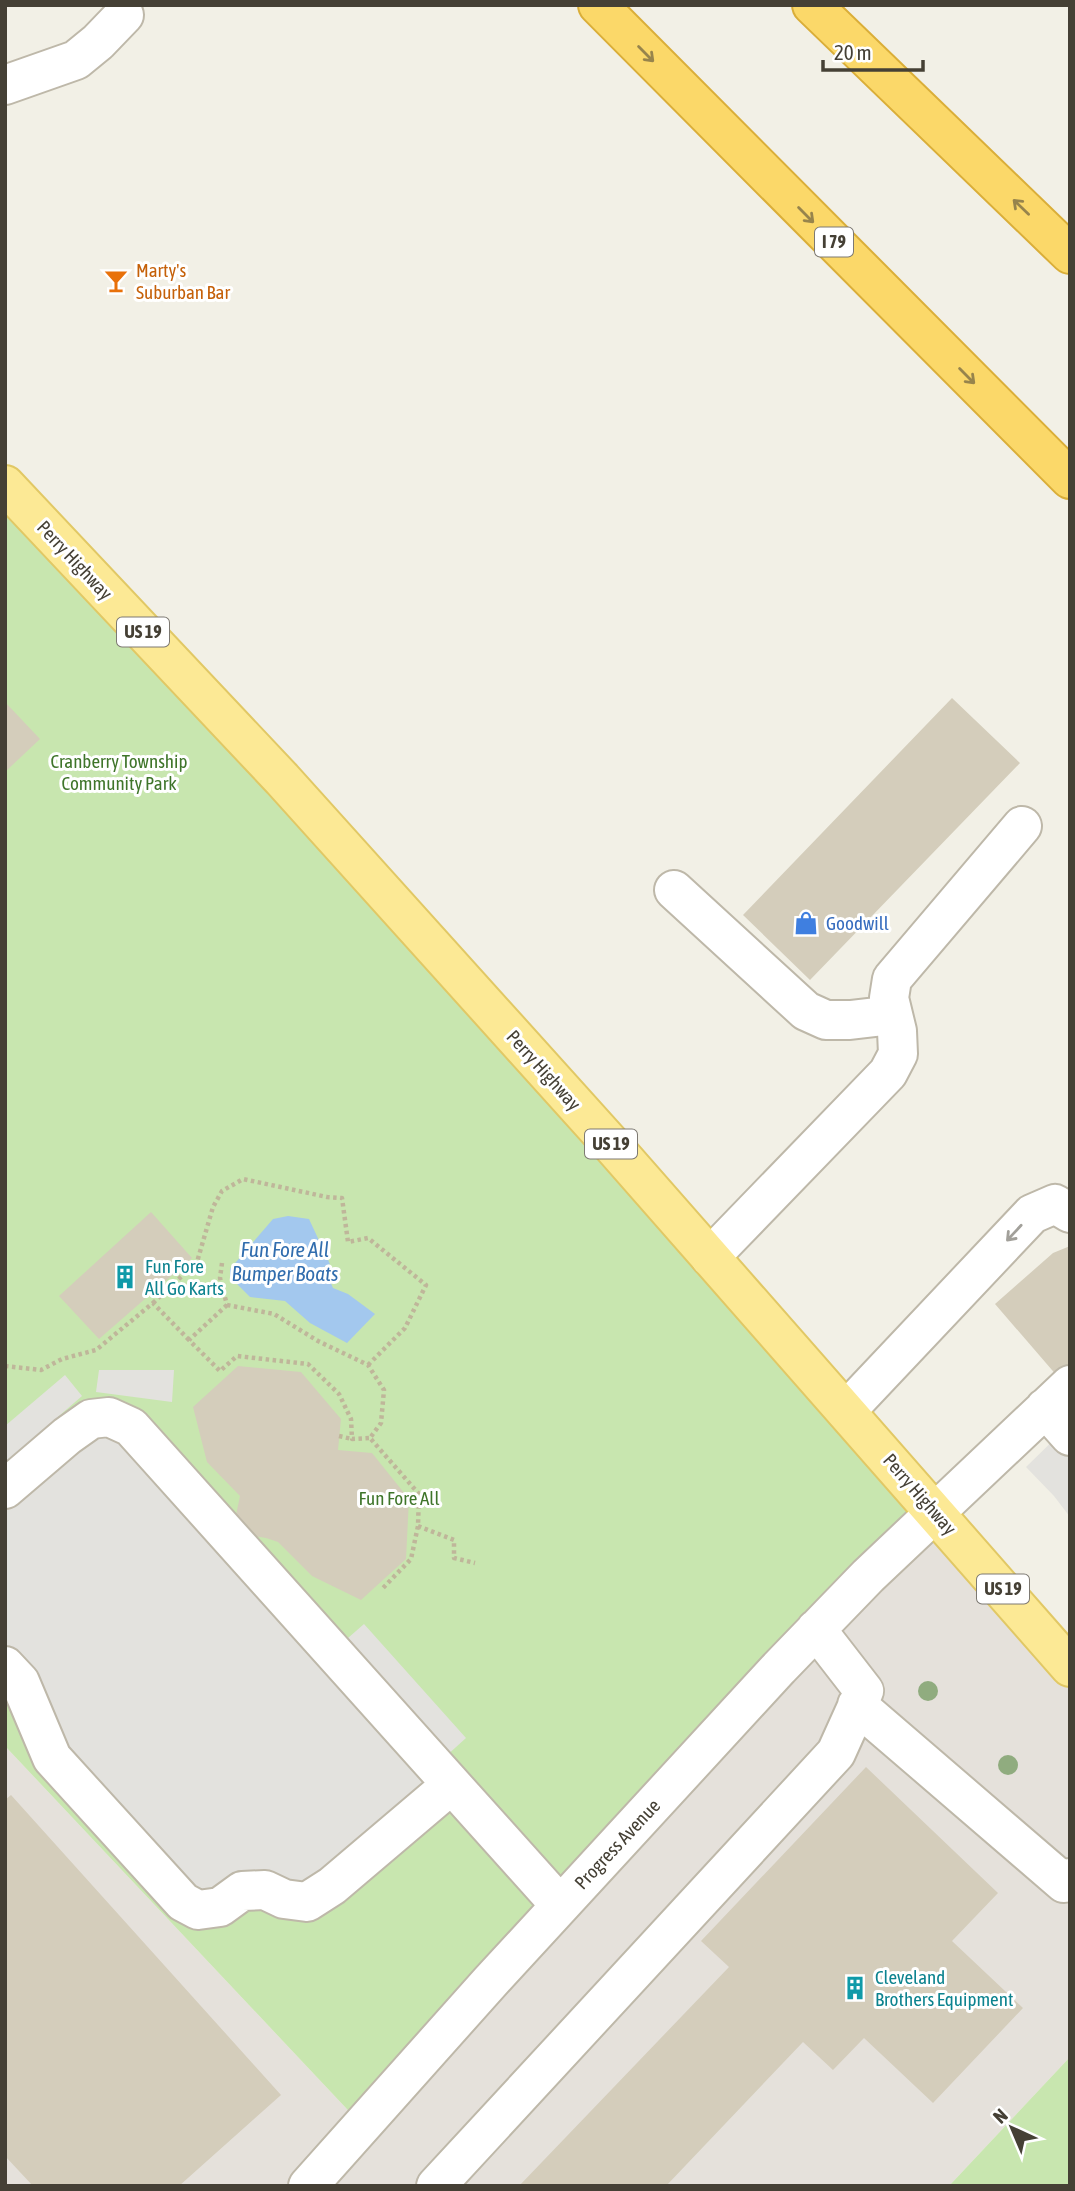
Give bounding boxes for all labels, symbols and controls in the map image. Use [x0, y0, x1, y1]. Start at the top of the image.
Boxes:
scale bar [823, 28, 923, 72]
text: 20 m [834, 40, 872, 64]
one-way arrow [637, 45, 654, 62]
one-way arrow [1012, 198, 1029, 215]
one-way arrow [798, 206, 815, 223]
road number: I 79 [815, 228, 853, 256]
place label: Marty's Suburban Bar [136, 259, 230, 303]
bar icon: Marty's Suburban Bar [102, 267, 130, 295]
one-way arrow [958, 367, 975, 384]
street label: Perry Highway [33, 516, 117, 604]
road number: US 19 [117, 618, 169, 646]
park label: Cranberry Township Community Park [51, 750, 187, 794]
shop icon: Goodwill [792, 909, 820, 937]
place label: Goodwill [826, 912, 889, 934]
street label: Perry Highway [502, 1025, 586, 1115]
road number: US 19 [585, 1129, 637, 1158]
one-way arrow [1006, 1224, 1023, 1241]
water label: Fun Fore All Bumper Boats [232, 1237, 338, 1285]
place label: Fun Fore All Go Karts [145, 1255, 224, 1299]
building icon: Fun Fore All Go Karts [111, 1263, 139, 1291]
street label: Perry Highway [879, 1449, 961, 1539]
park label: Fun Fore All [359, 1487, 439, 1509]
road number: US 19 [977, 1574, 1029, 1604]
street label: Progress Avenue [570, 1794, 664, 1894]
place label: Cleveland Brothers Equipment [875, 1966, 1013, 2010]
building icon: Cleveland Brothers Equipment [841, 1974, 869, 2002]
north arrow [977, 2093, 1047, 2163]
text: N [989, 2104, 1012, 2128]

